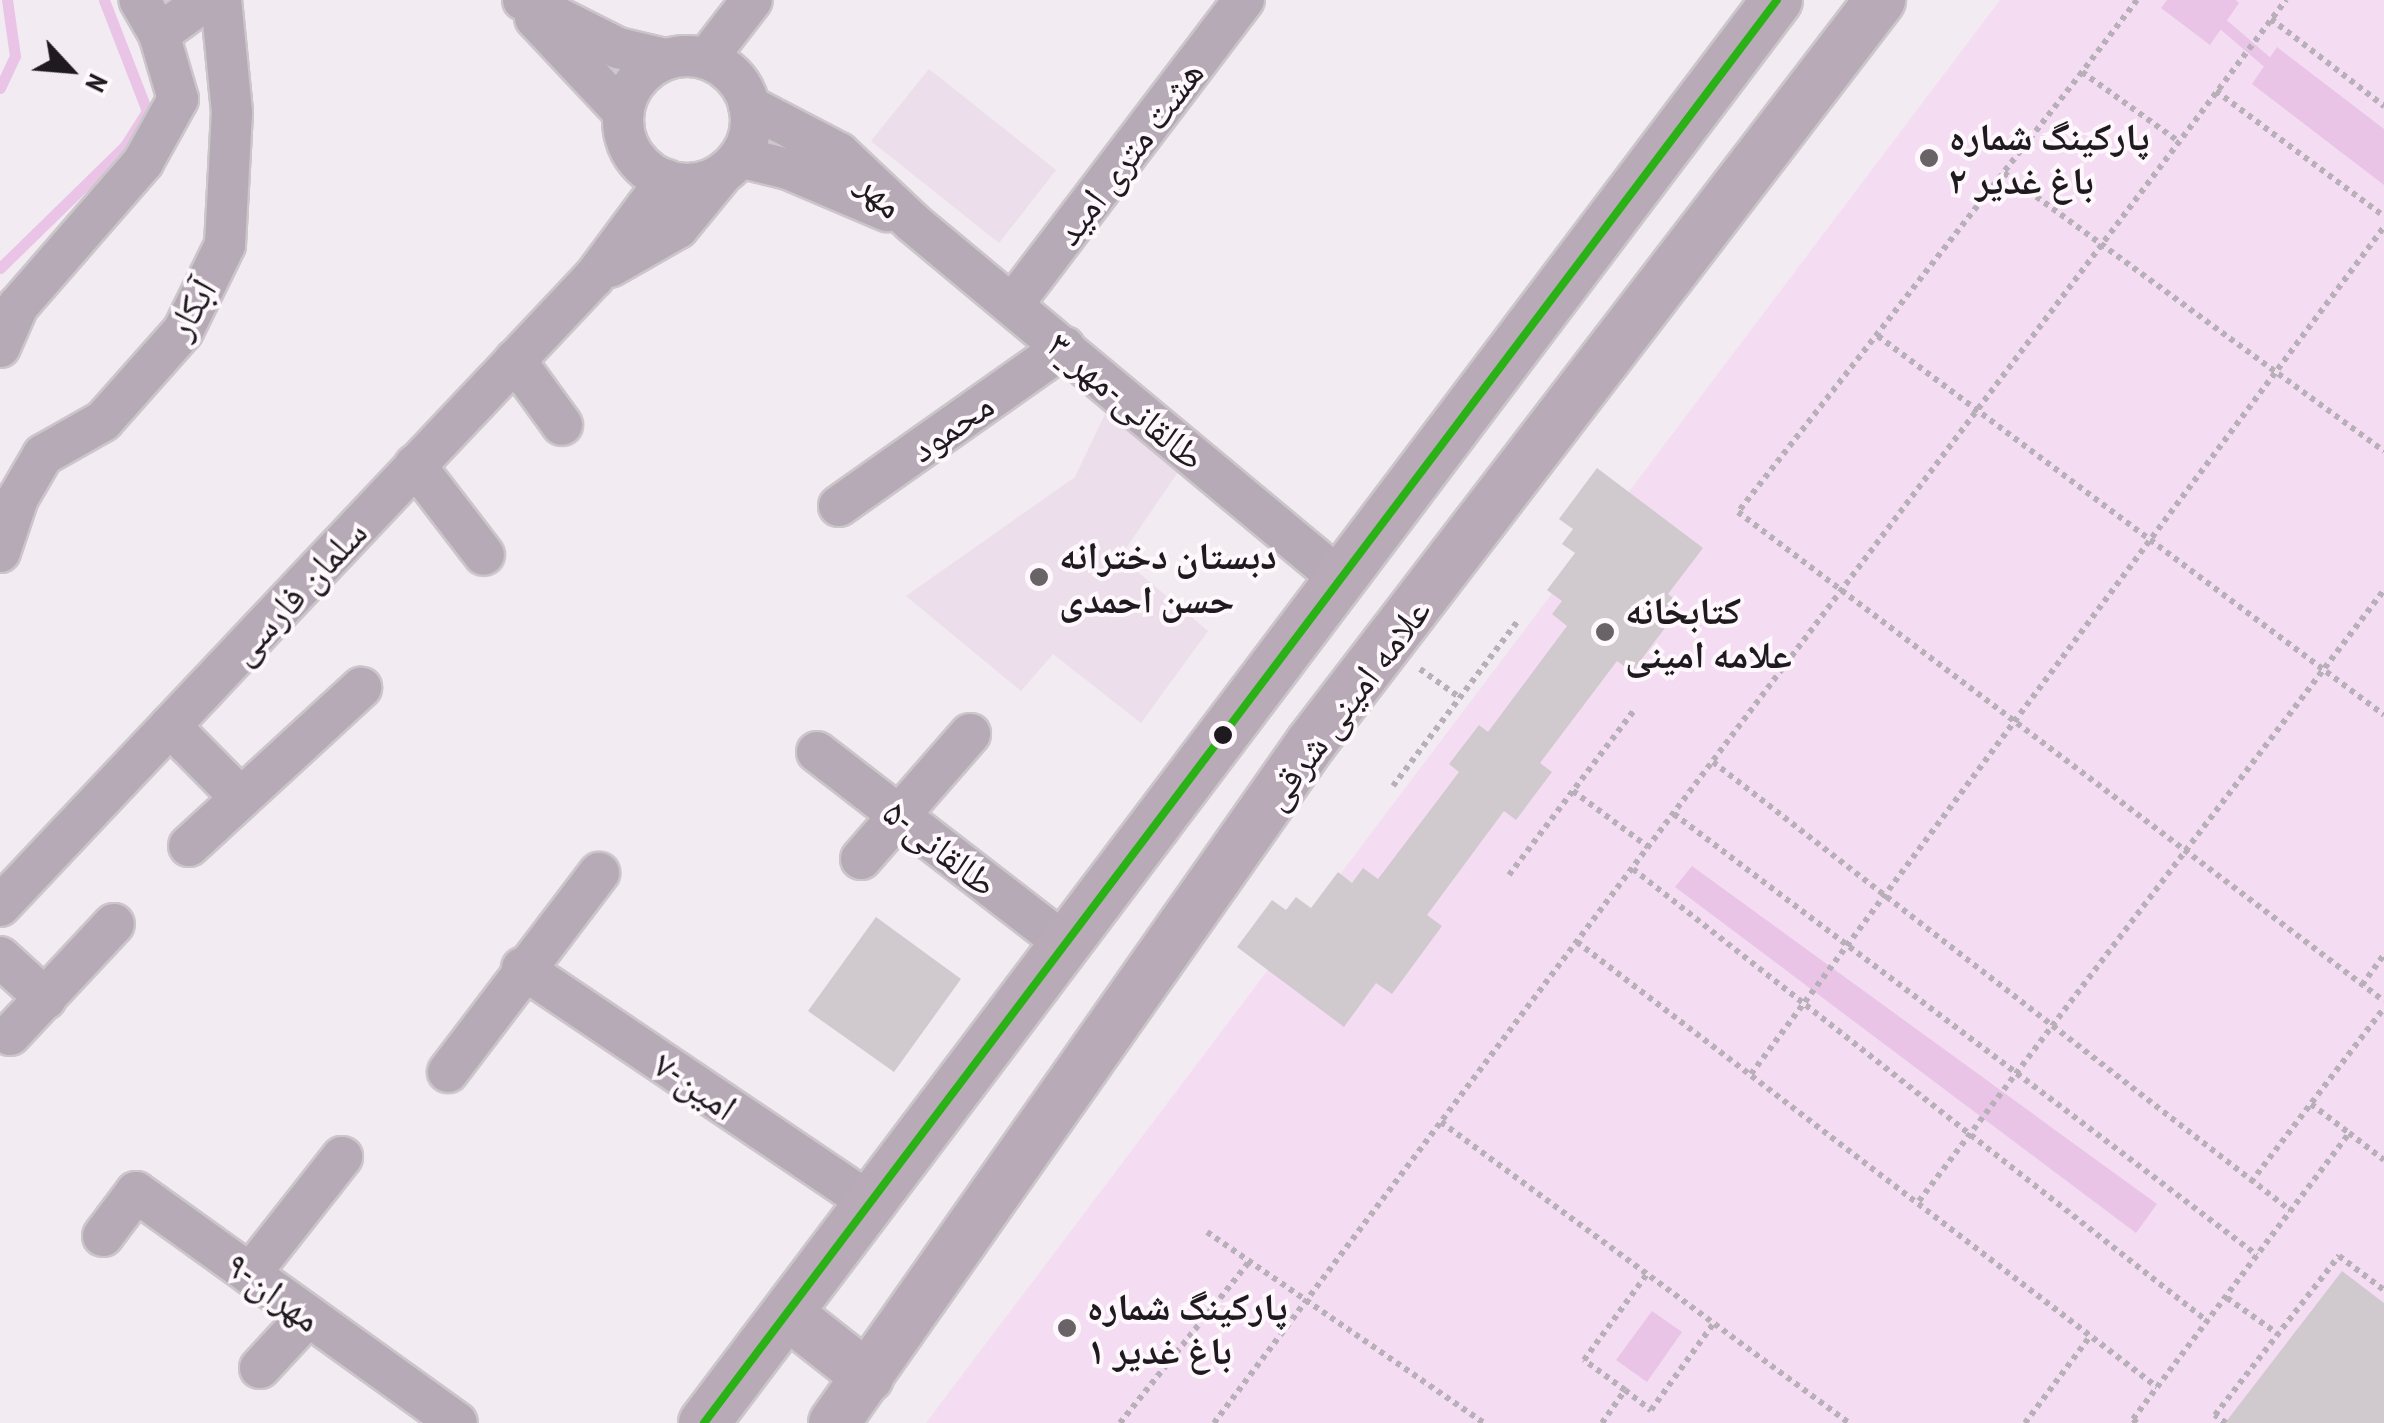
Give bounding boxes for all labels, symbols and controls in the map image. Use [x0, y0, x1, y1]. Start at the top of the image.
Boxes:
north arrow [20, 20, 120, 120]
street label: هشت متری امید [1044, 51, 1212, 253]
text: N [77, 68, 117, 98]
place label: پارکینگ شماره ۲ باغ غدیر [1949, 113, 2150, 202]
marker: پارکینگ شماره ۲ باغ غدیر [1918, 147, 1940, 169]
street label: مهر [849, 161, 915, 227]
street label: آبکار [155, 270, 225, 346]
street label: ۳_طالقانی-مهر [1039, 321, 1215, 479]
street label: محمود [900, 381, 1002, 471]
street label: سلمان فارسی [219, 509, 375, 673]
place label: دبستان دخترانه حسن احمدی [1059, 532, 1277, 622]
marker: دبستان دخترانه حسن احمدی [1028, 566, 1050, 588]
place label: کتابخانه علامه امینی [1625, 587, 1792, 676]
street label: علامه امینی شرقی [1251, 588, 1439, 818]
marker: کتابخانه علامه امینی [1594, 621, 1616, 643]
unlabelled marker [1213, 725, 1233, 745]
street label: ۵-طالقانی [875, 788, 1007, 906]
street label: ۷-امین [646, 1041, 746, 1129]
street label: ۹-مهران [217, 1241, 331, 1341]
place label: پارکینگ شماره ۱ باغ غدیر [1087, 1283, 1288, 1372]
marker: پارکینگ شماره ۱ باغ غدیر [1056, 1317, 1078, 1339]

